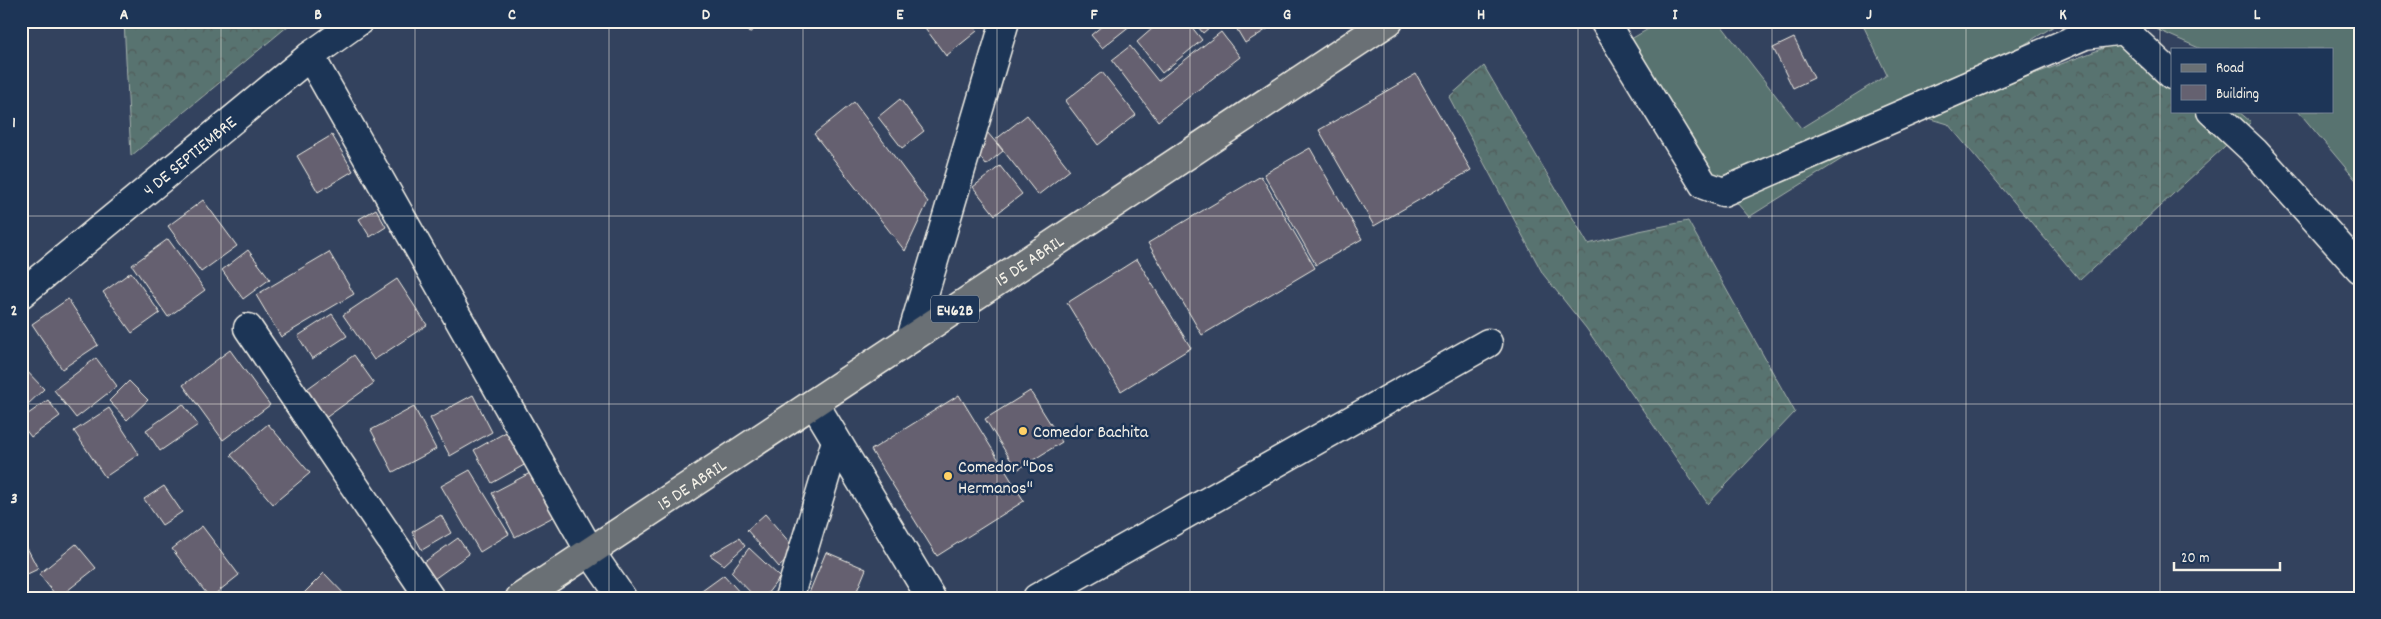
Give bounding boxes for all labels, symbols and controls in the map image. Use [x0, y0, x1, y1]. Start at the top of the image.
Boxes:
text: A [120, 4, 129, 27]
text: B [314, 4, 322, 27]
text: C [508, 4, 516, 27]
text: D [702, 4, 711, 27]
text: E [896, 4, 904, 27]
text: F [1090, 4, 1098, 27]
text: G [1283, 4, 1291, 27]
text: H [1477, 4, 1485, 27]
text: I [1673, 4, 1679, 27]
text: J [1866, 4, 1872, 27]
text: K [2059, 4, 2067, 27]
text: L [2254, 4, 2261, 27]
legend [2171, 48, 2334, 112]
text: Road [2216, 58, 2244, 80]
text: Building [2216, 84, 2259, 106]
street label: 4 DE SEPTIEMBRE [139, 111, 243, 203]
text: 1 [12, 112, 16, 135]
street label: 15 DE ABRIL [991, 230, 1070, 294]
road number: E462B [931, 296, 979, 322]
text: 2 [11, 300, 18, 323]
place label: Comedor Bachita [1033, 421, 1149, 446]
marker: Comedor Bachita [1017, 425, 1029, 437]
street label: 15 DE ABRIL [654, 454, 733, 518]
place label: Comedor "Dos Hermanos" [958, 456, 1054, 502]
marker: Comedor "Dos Hermanos" [942, 470, 954, 482]
text: 3 [10, 488, 18, 511]
scale bar [2174, 539, 2280, 571]
text: 20 m [2181, 548, 2209, 570]

